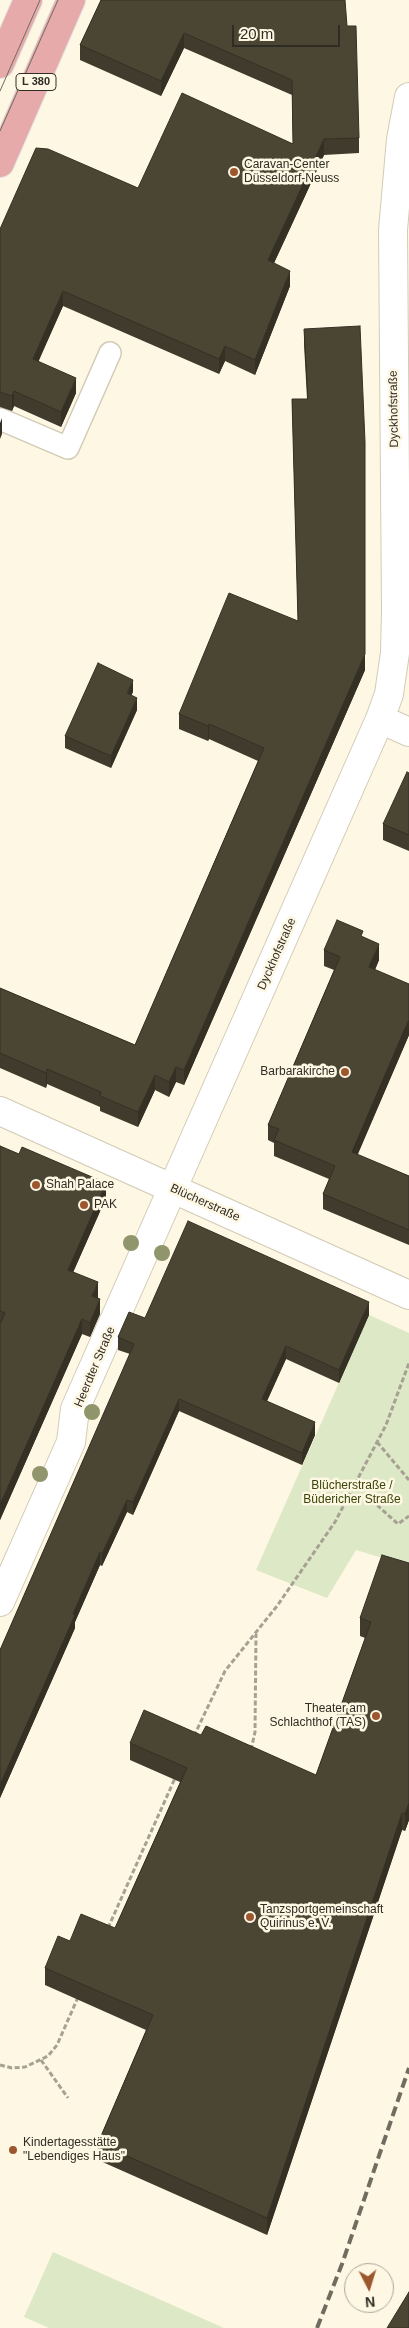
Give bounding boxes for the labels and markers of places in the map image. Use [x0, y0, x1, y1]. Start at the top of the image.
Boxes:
place label: Caravan-Center Düsseldorf-Neuss [244, 158, 339, 186]
marker: Caravan-Center Düsseldorf-Neuss [228, 166, 240, 178]
place label: Barbarakirche [260, 1065, 335, 1079]
marker: Barbarakirche [339, 1066, 351, 1078]
place label: Shah Palace [46, 1178, 114, 1192]
marker: Shah Palace [30, 1179, 42, 1191]
place label: PAK [94, 1198, 117, 1212]
marker: PAK [78, 1199, 90, 1211]
place label: Theater am Schlachthof (TAS) [270, 1702, 366, 1730]
marker: Theater am Schlachthof (TAS) [370, 1710, 382, 1722]
place label: Tanzsportgemeinschaft Quirinus e. V. [260, 1903, 383, 1931]
marker: Tanzsportgemeinschaft Quirinus e. V. [244, 1911, 256, 1923]
place label: Kindertagesstätte "Lebendiges Haus" [23, 2136, 125, 2164]
marker: Kindertagesstätte "Lebendiges Haus" [7, 2144, 19, 2156]

